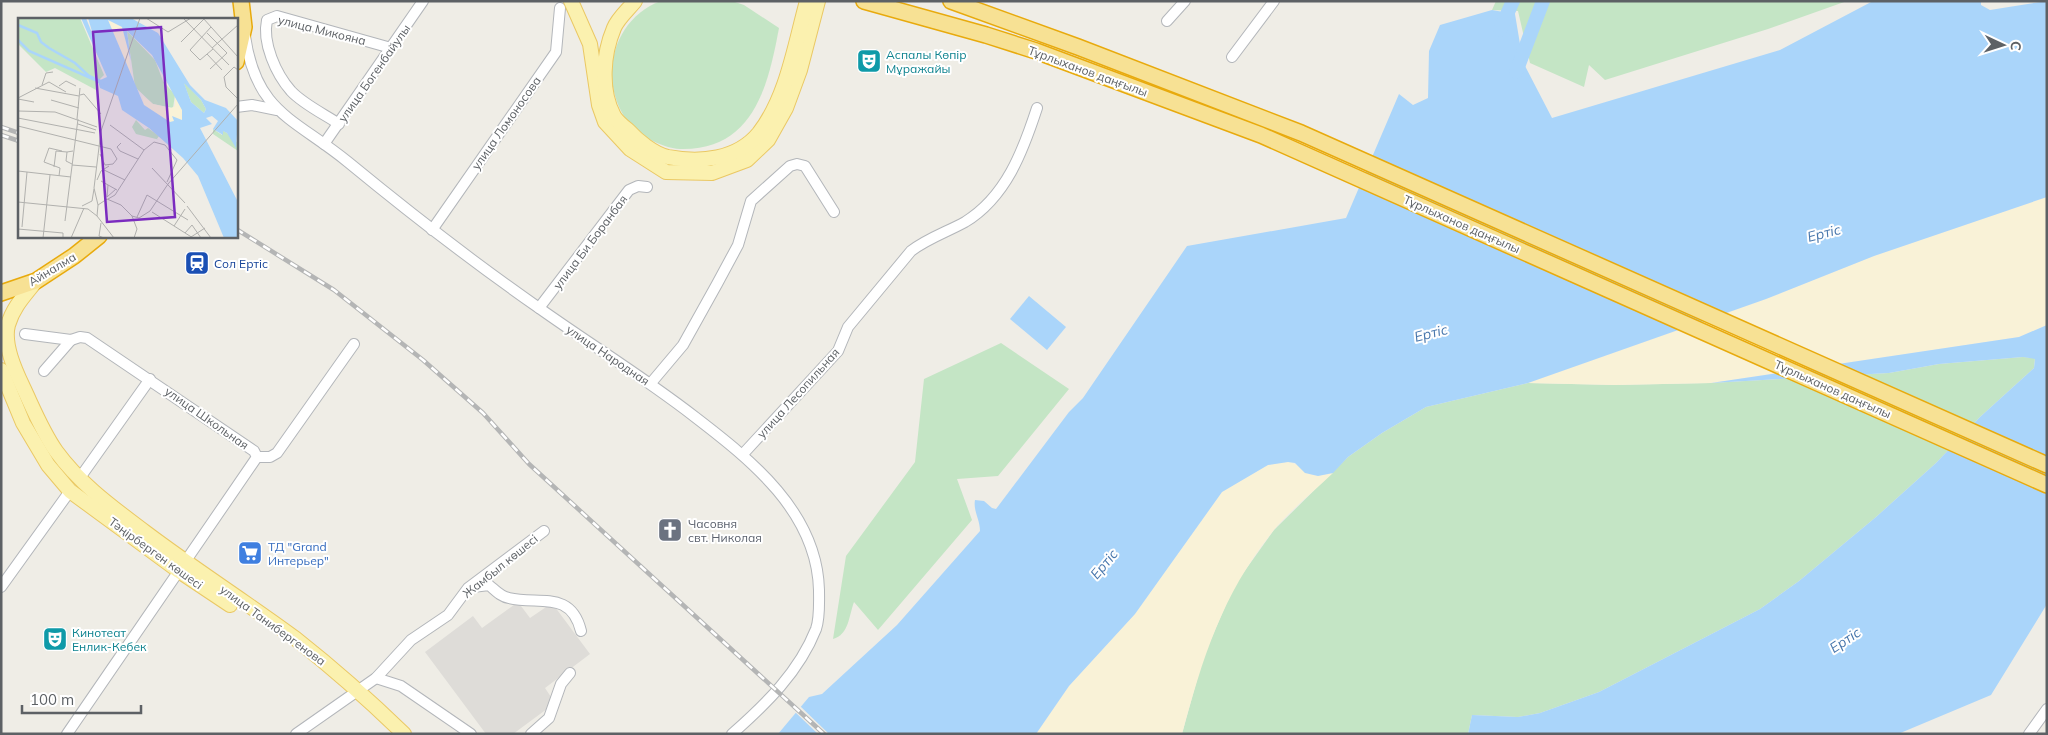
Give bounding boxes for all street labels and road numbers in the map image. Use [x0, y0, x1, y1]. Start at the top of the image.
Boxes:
street label: улица Микояна [276, 12, 368, 48]
street label: улица Богенбайулы [335, 21, 413, 125]
street label: Тұрлыханов даңғылы [1026, 42, 1150, 100]
street label: улица Ломоносова [468, 73, 544, 173]
street label: улица Би Боранбая [550, 192, 630, 292]
street label: Тұрлыханов даңғылы [1401, 192, 1523, 256]
street label: Айналма [25, 249, 79, 289]
street label: улица Народная [563, 322, 653, 388]
street label: улица Лесопильная [754, 345, 842, 441]
street label: Тұрлыханов даңғылы [1772, 357, 1894, 421]
street label: улица Школьная [162, 383, 252, 453]
street label: Тәңірберген көшесі [106, 514, 206, 592]
street label: Жамбыл көшесі [459, 531, 541, 601]
street label: улица Танибергенова [217, 582, 329, 668]

